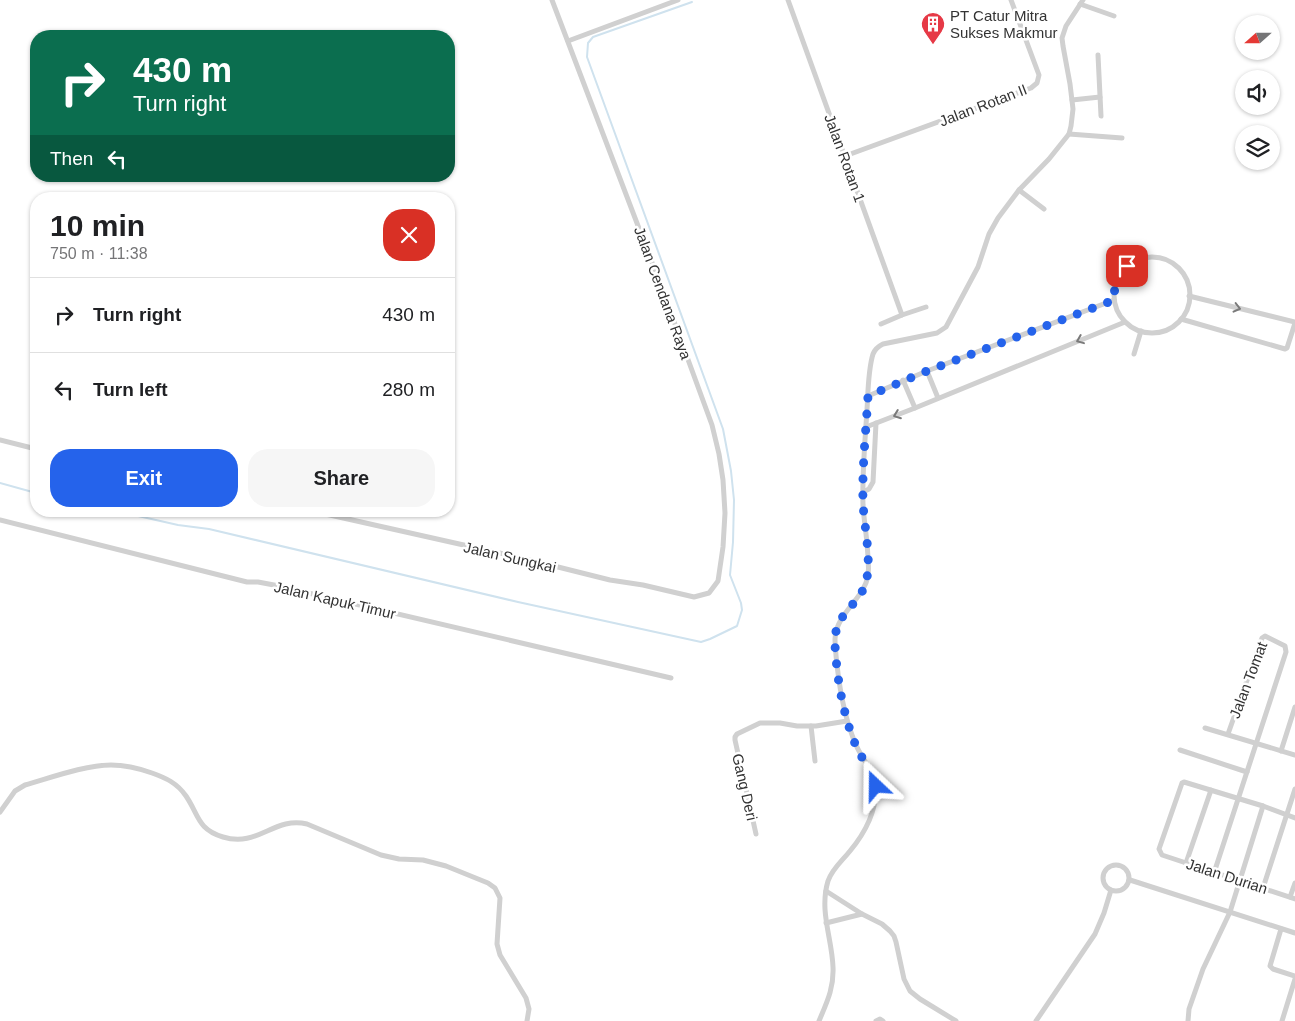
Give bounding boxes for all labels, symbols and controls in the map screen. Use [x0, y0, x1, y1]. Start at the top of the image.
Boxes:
place label: PT Catur Mitra Sukses Makmur [950, 7, 1058, 41]
building icon: PT Catur Mitra Sukses Makmur [920, 11, 946, 45]
north arrow [1235, 15, 1280, 60]
map controls [1235, 15, 1280, 170]
icon: right [50, 50, 115, 115]
text: 430 m [133, 50, 232, 89]
button: sound [1235, 70, 1280, 115]
street label: Jalan Rotan II [937, 80, 1029, 130]
text: Turn right [133, 91, 226, 116]
street label: Jalan Rotan 1 [821, 112, 869, 204]
button: layers [1235, 125, 1280, 170]
icon: left [103, 145, 131, 173]
text: Then [50, 148, 93, 169]
text: 10 min [50, 209, 145, 242]
button: close [383, 209, 435, 261]
street label: Jalan Cendana Raya [631, 224, 695, 362]
text: 750 m · 11:38 [50, 245, 148, 262]
pin [1106, 245, 1148, 287]
icon: arrive [1113, 252, 1141, 280]
icon: right [50, 301, 78, 329]
one-way arrow [1232, 302, 1241, 313]
text: Turn right [93, 304, 181, 325]
text: 430 m [382, 304, 435, 325]
one-way arrow [1076, 334, 1085, 345]
icon: left [50, 376, 78, 404]
text: Turn left [93, 379, 168, 400]
text: 280 m [382, 379, 435, 400]
one-way arrow [893, 409, 902, 419]
button: Exit [50, 449, 238, 507]
button: Share [248, 449, 435, 507]
street label: Jalan Sungkai [462, 538, 558, 576]
street label: Jalan Kapuk Timur [273, 578, 397, 622]
street label: Jalan Tomat [1226, 639, 1271, 721]
street label: Gang Deri [729, 752, 761, 822]
position arrow [849, 759, 901, 811]
street label: Jalan Durian [1184, 855, 1270, 897]

